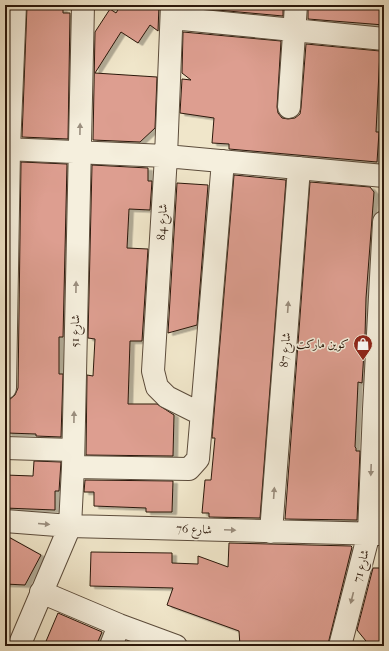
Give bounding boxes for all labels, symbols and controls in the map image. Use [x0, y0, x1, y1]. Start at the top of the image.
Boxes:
one-way arrow [77, 122, 83, 135]
street label: شارع 84 [154, 203, 174, 241]
one-way arrow [73, 281, 80, 293]
one-way arrow [285, 301, 292, 313]
street label: شارع 51 [68, 314, 86, 348]
street label: شارع 87 [277, 332, 297, 368]
shop icon: كوين ماركت [352, 333, 374, 361]
place label: كوين ماركت [296, 337, 349, 352]
one-way arrow [70, 411, 77, 423]
one-way arrow [368, 464, 375, 476]
one-way arrow [271, 487, 278, 499]
one-way arrow [38, 520, 50, 527]
street label: شارع 76 [176, 521, 212, 541]
one-way arrow [224, 527, 236, 534]
street label: شارع 71 [350, 548, 376, 585]
one-way arrow [349, 592, 355, 604]

